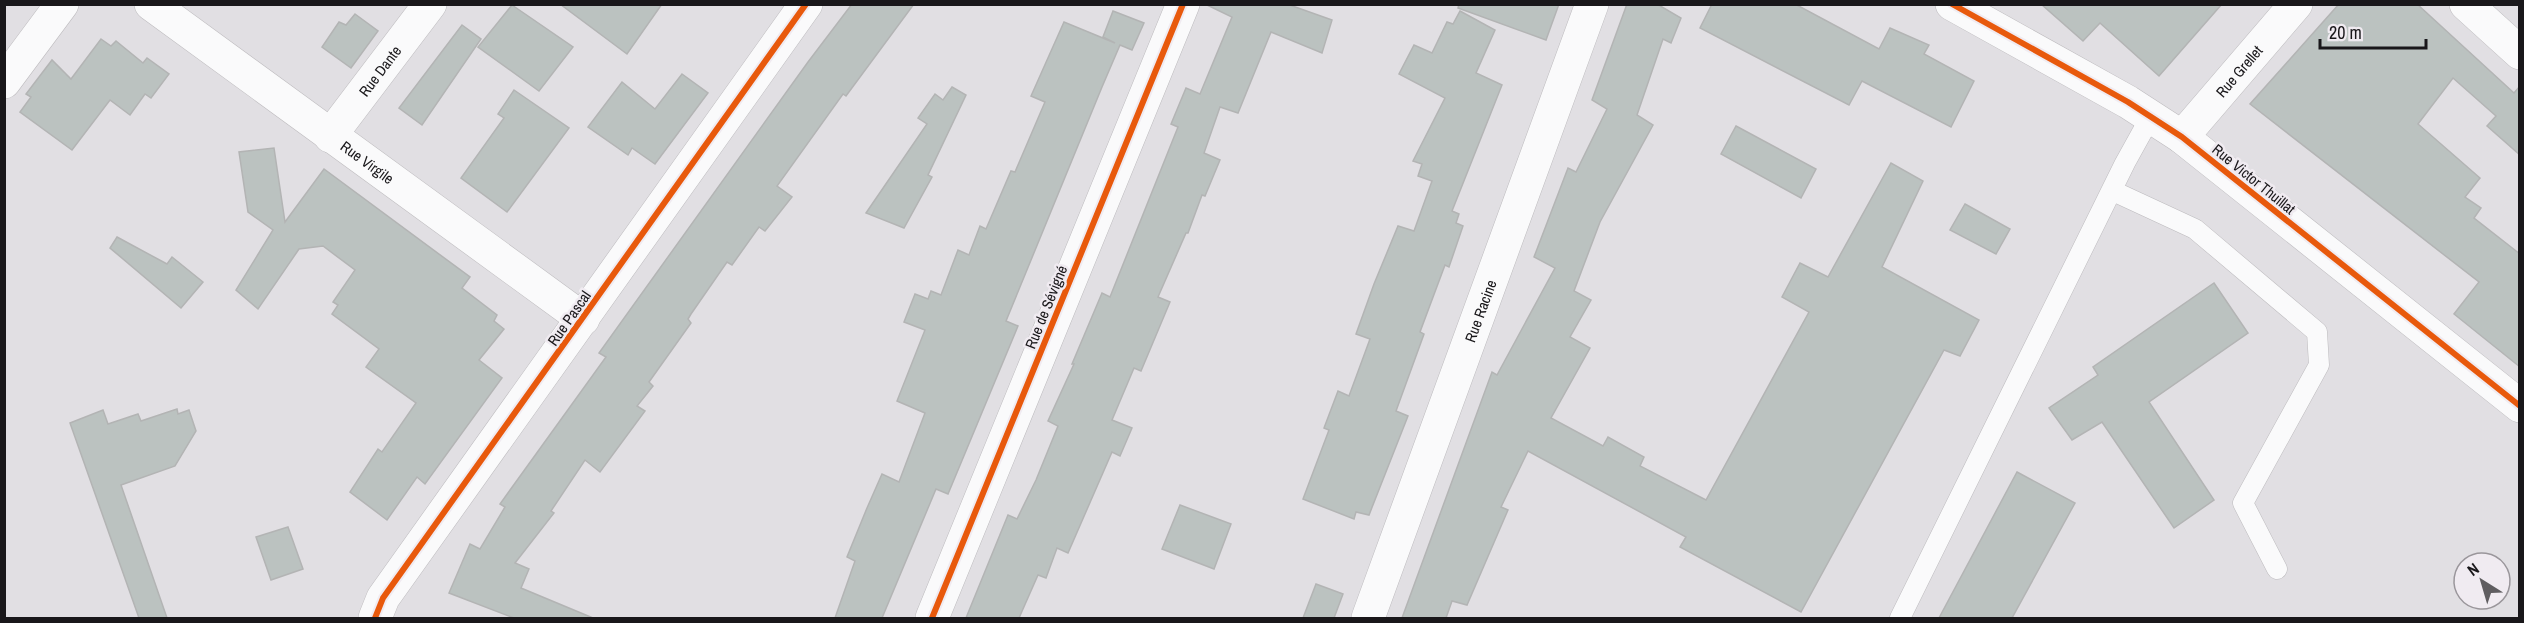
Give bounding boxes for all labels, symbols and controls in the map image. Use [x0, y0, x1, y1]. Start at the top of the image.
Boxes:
scale bar [2320, 12, 2426, 50]
text: 20 m [2329, 20, 2362, 45]
street label: Rue Grellet [2210, 40, 2267, 101]
street label: Rue Dante [353, 41, 406, 100]
street label: Rue Virgile [337, 135, 399, 189]
street label: Rue Victor Thuillat [2208, 139, 2300, 219]
street label: Rue de Sévigné [1020, 262, 1072, 352]
street label: Rue Racine [1459, 277, 1501, 345]
street label: Rue Pascal [542, 286, 596, 350]
north arrow [2452, 551, 2512, 611]
text: N [2463, 557, 2483, 581]

